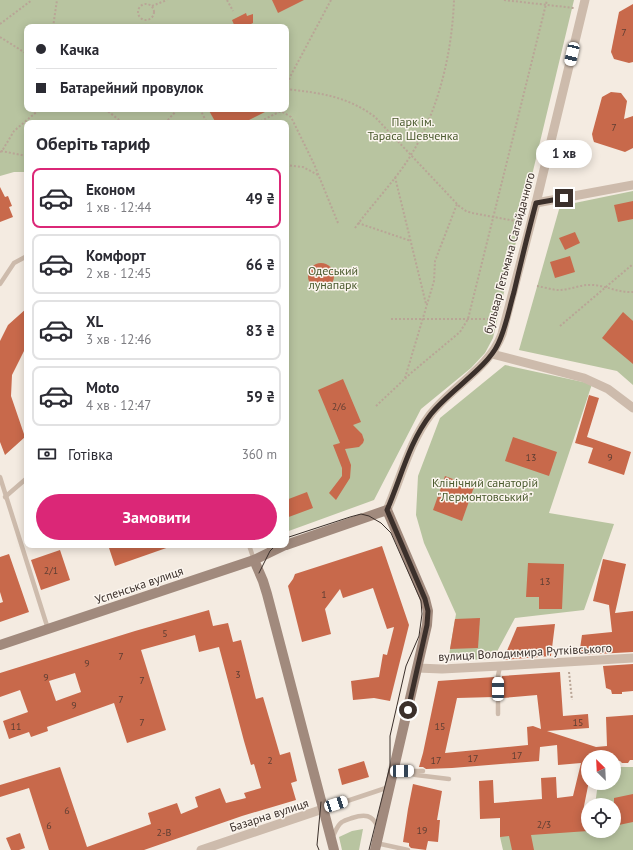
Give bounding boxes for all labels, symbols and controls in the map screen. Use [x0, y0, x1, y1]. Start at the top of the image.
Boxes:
house number: 7 [621, 26, 627, 39]
text: Качка [60, 40, 99, 59]
car [563, 41, 581, 67]
text: Батарейний провулок [60, 78, 203, 97]
park label: Парк ім. Тараса Шевченка [367, 114, 459, 143]
house number: 7 [611, 121, 617, 134]
text: Оберіть тариф [36, 132, 150, 155]
callout: 1 хв [536, 140, 592, 168]
text: 1 хв [552, 145, 576, 162]
street label: бульвар Гетьмана Сагайдачного [480, 171, 538, 335]
icon: car [38, 180, 74, 216]
text: Економ [86, 180, 135, 199]
text: 49 ₴ [246, 189, 275, 208]
route end [555, 189, 573, 207]
text: 1 хв · 12:44 [86, 199, 151, 216]
icon: car [38, 246, 74, 282]
text: Комфорт [86, 246, 146, 265]
text: 66 ₴ [246, 255, 275, 274]
park label: Одеський лунапарк [308, 263, 358, 292]
text: 2 хв · 12:45 [86, 265, 151, 282]
icon: car [38, 312, 74, 348]
text: XL [86, 312, 103, 331]
text: 83 ₴ [246, 321, 275, 340]
text: 3 хв · 12:46 [86, 331, 151, 348]
icon: car [38, 378, 74, 414]
text: Moto [86, 378, 119, 397]
text: 59 ₴ [246, 387, 275, 406]
text: 4 хв · 12:47 [86, 397, 151, 414]
house number: 2/6 [332, 400, 346, 413]
icon: cash [36, 443, 58, 465]
text: Готівка [68, 445, 113, 464]
text: 360 m [242, 446, 277, 463]
house number: 13 [526, 451, 536, 464]
house number: 9 [607, 451, 613, 464]
park label: Клінічний санаторій "Лермонтовський" [432, 475, 538, 504]
button: Замовити [36, 494, 277, 540]
street label: Успенська вулиця [93, 563, 185, 607]
house number: 2/1 [44, 564, 58, 577]
house number: 13 [540, 575, 550, 588]
house number: 1 [321, 588, 327, 601]
house number: 5 [162, 627, 168, 640]
street label: вулиця Володимира Рутківського [438, 640, 612, 664]
house number: 7 [118, 650, 124, 663]
house number: 9 [84, 657, 90, 670]
house number: 3 [235, 668, 241, 681]
house number: 9 [43, 671, 49, 684]
house number: 7 [139, 674, 145, 687]
car [492, 677, 504, 701]
house number: 7 [118, 693, 124, 706]
house number: 9 [71, 699, 77, 712]
route start [399, 701, 417, 719]
house number: 7 [139, 716, 145, 729]
house number: 15 [573, 716, 583, 729]
house number: 11 [11, 720, 21, 733]
house number: 15 [435, 720, 445, 733]
house number: 17 [512, 749, 522, 762]
north arrow [581, 750, 621, 790]
map controls [581, 750, 621, 838]
house number: 17 [468, 752, 478, 765]
house number: 2 [267, 754, 273, 767]
house number: 17 [431, 754, 441, 767]
car [390, 765, 414, 777]
street label: Базарна вулиця [228, 795, 310, 835]
car [323, 795, 349, 813]
button: locate [581, 798, 621, 838]
house number: 6 [64, 804, 70, 817]
house number: 2/3 [537, 818, 551, 831]
house number: 6 [46, 819, 52, 832]
house number: 19 [417, 824, 427, 837]
house number: 2-В [157, 826, 172, 839]

